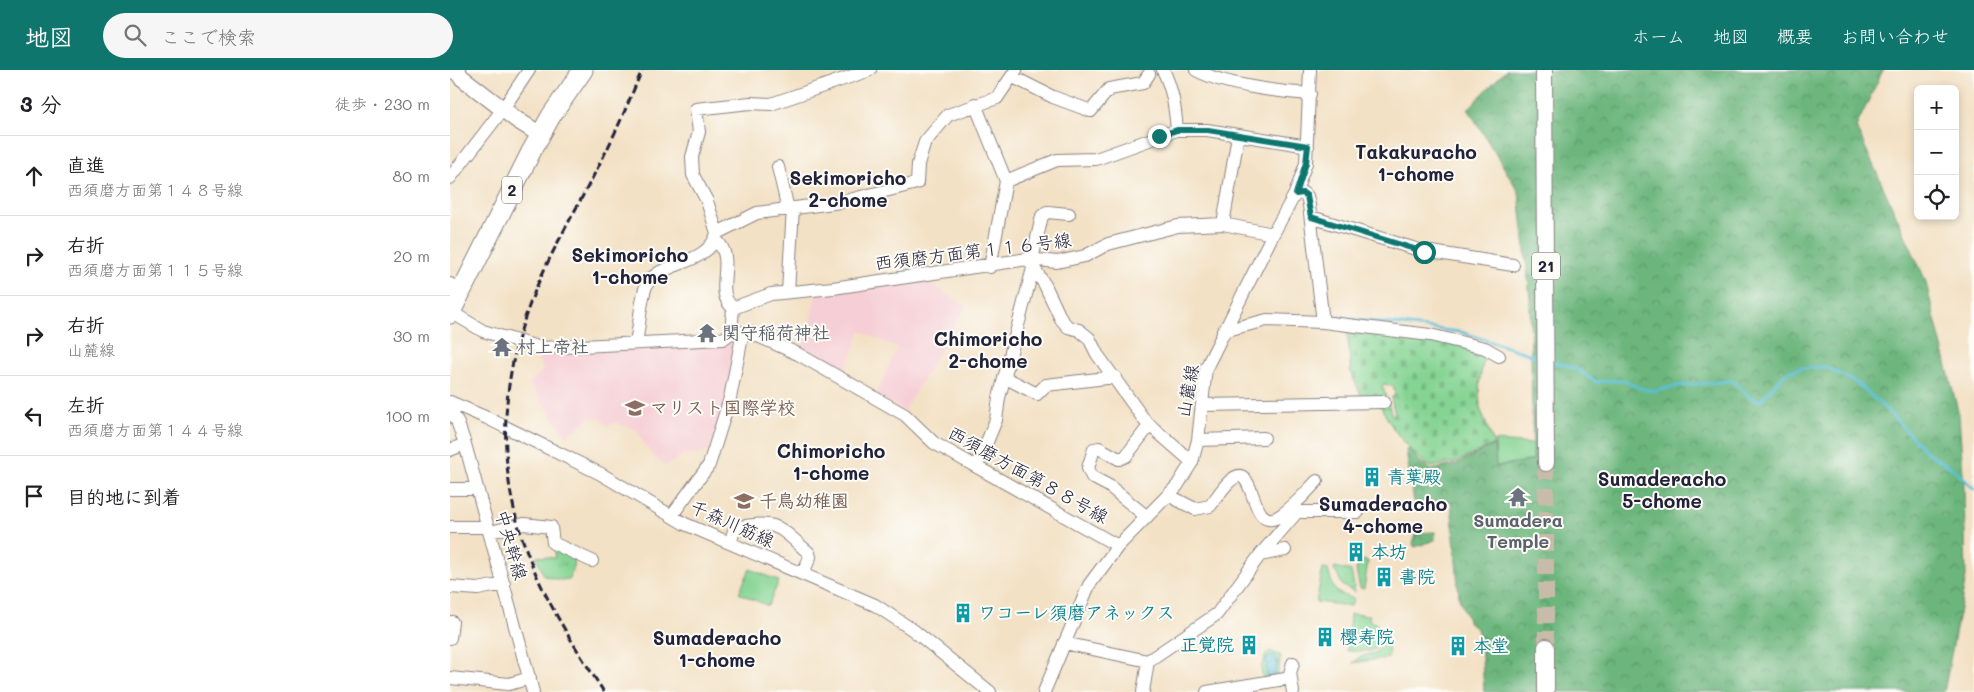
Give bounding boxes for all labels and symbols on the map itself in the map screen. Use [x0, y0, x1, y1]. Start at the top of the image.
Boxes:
route end [1148, 125, 1171, 148]
district label: Takakuracho 1-chome [1355, 139, 1477, 186]
district label: Sekimoricho 2-chome [790, 165, 906, 212]
road number: 2 [502, 176, 522, 204]
street label: 西須磨方面第１１６号線 [873, 227, 1073, 275]
route start [1413, 241, 1436, 264]
district label: Sekimoricho 1-chome [572, 242, 688, 289]
road number: 21 [1532, 252, 1560, 280]
place label: 関守稲荷神社 [722, 320, 830, 344]
temple icon: 関守稲荷神社 [696, 322, 718, 344]
district label: Chimoricho 2-chome [934, 326, 1042, 373]
place label: 村上帝社 [517, 334, 589, 358]
temple icon: 村上帝社 [491, 336, 513, 358]
street label: 山麓線 [1171, 362, 1204, 419]
place label: マリスト国際学校 [650, 395, 795, 419]
school or university icon: マリスト国際学校 [624, 397, 646, 419]
street label: 西須磨方面第８８号線 [944, 420, 1113, 528]
district label: Chimoricho 1-chome [777, 438, 885, 485]
place label: 青葉殿 [1387, 464, 1441, 488]
building icon: 青葉殿 [1361, 466, 1383, 488]
district label: Sumaderacho 5-chome [1598, 466, 1726, 513]
temple icon: Sumadera Temple [1507, 486, 1529, 508]
place label: 千鳥幼稚園 [759, 488, 849, 512]
school or university icon: 千鳥幼稚園 [733, 490, 755, 512]
district label: Sumaderacho 4-chome [1319, 491, 1447, 538]
street label: 千森川筋線 [686, 494, 778, 552]
street label: 中央幹線 [491, 507, 533, 583]
place label: Sumadera Temple [1473, 508, 1563, 553]
place label: 本坊 [1371, 539, 1407, 563]
building icon: 本坊 [1345, 541, 1367, 563]
place label: 書院 [1399, 564, 1435, 588]
building icon: 書院 [1373, 566, 1395, 588]
place label: ワコーレ須磨アネックス [978, 600, 1175, 624]
building icon: ワコーレ須磨アネックス [952, 602, 974, 624]
place label: 櫻寿院 [1340, 624, 1394, 648]
district label: Sumaderacho 1-chome [653, 625, 781, 672]
building icon: 櫻寿院 [1314, 626, 1336, 648]
place label: 正覚院 [1180, 632, 1234, 656]
place label: 本堂 [1473, 633, 1509, 657]
building icon: 正覚院 [1238, 634, 1260, 656]
building icon: 本堂 [1447, 635, 1469, 657]

